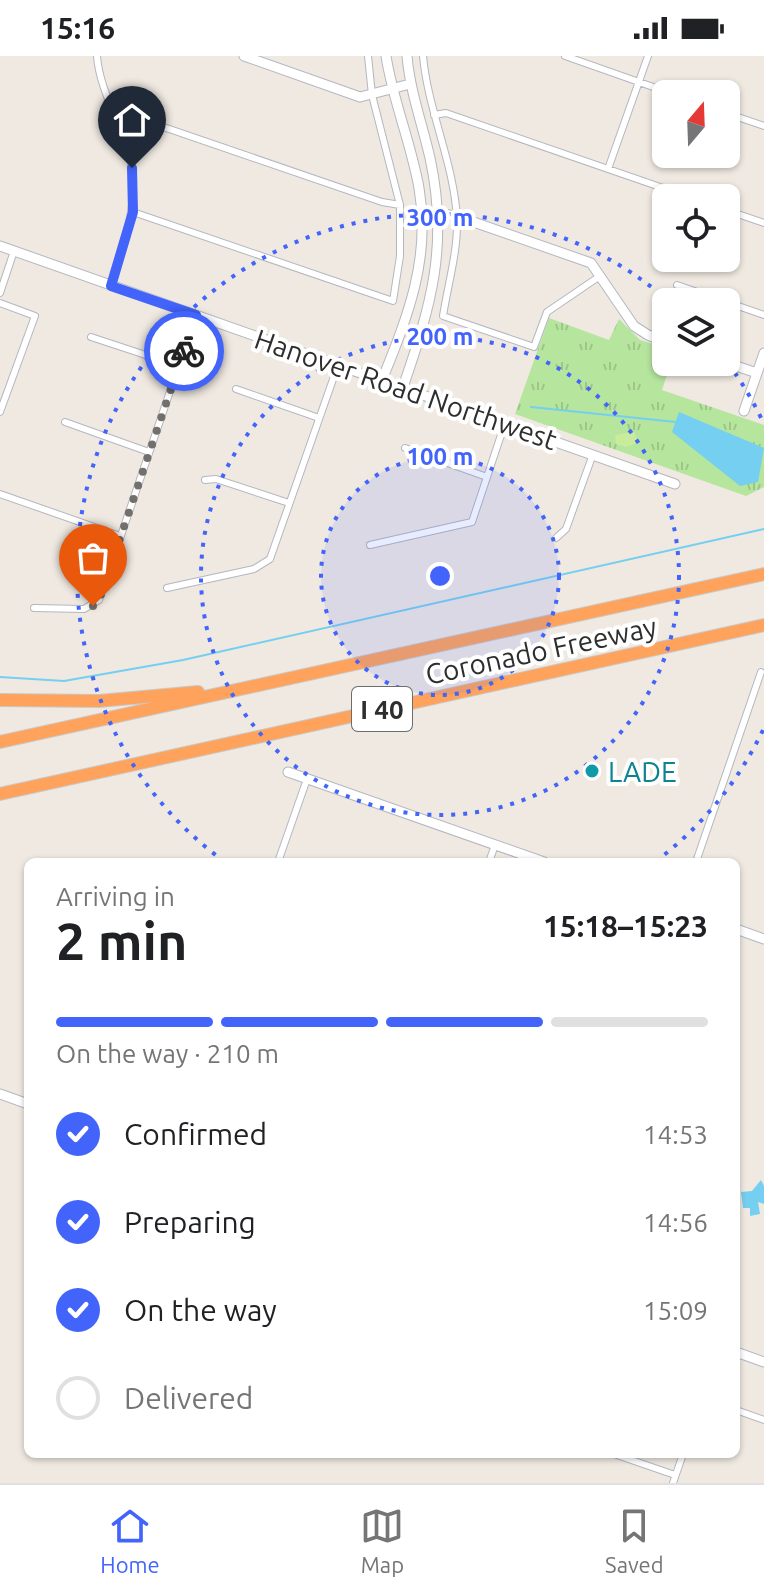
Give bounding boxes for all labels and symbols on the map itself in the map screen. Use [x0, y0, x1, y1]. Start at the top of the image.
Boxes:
north arrow [652, 80, 740, 168]
pin [98, 86, 166, 168]
text: 300 m [407, 204, 473, 231]
courier [144, 311, 224, 391]
street label: Hanover Road Northwest [251, 323, 561, 455]
text: 200 m [407, 323, 473, 350]
text: 100 m [407, 443, 473, 470]
pin [59, 524, 127, 606]
centre of rings [426, 562, 454, 590]
street label: Coronado Freeway [423, 610, 659, 690]
road number: I 40 [352, 687, 412, 731]
place label: LADE [608, 756, 677, 787]
marker: LADE [583, 762, 601, 780]

